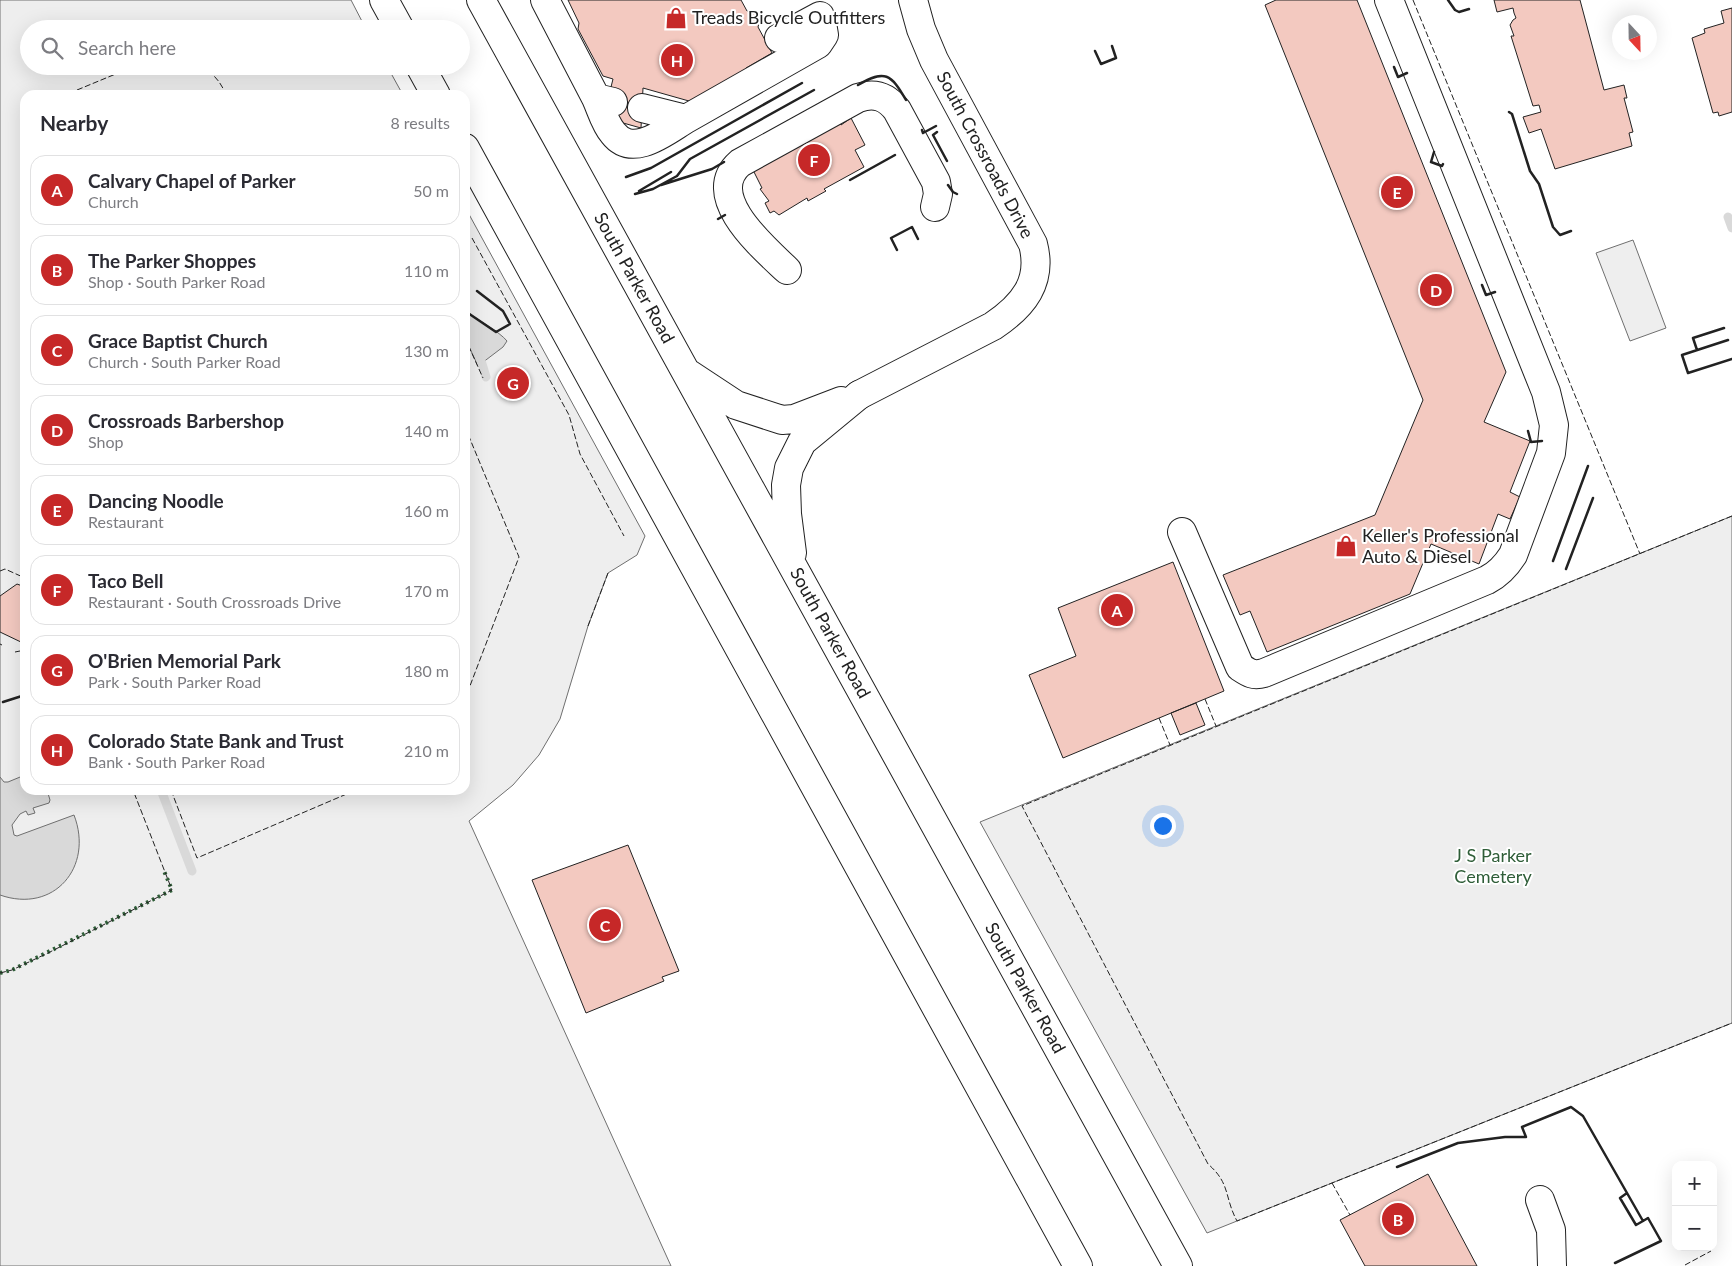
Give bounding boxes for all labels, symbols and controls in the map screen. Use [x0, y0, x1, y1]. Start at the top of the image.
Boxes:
shop icon: Treads Bicycle Outfitters [663, 5, 689, 31]
place label: Treads Bicycle Outfitters [692, 6, 885, 28]
north arrow [1612, 15, 1657, 60]
search box [20, 20, 470, 75]
icon: search [38, 34, 66, 62]
text: Search here [78, 36, 176, 59]
pin: H [661, 41, 693, 79]
street label: South Crossroads Drive [933, 67, 1039, 242]
text: Nearby [40, 110, 108, 135]
text: 8 results [390, 113, 450, 132]
pin: F [798, 141, 830, 179]
text: Calvary Chapel of Parker [88, 169, 296, 192]
pin: E [1381, 173, 1413, 211]
text: A [51, 181, 63, 200]
text: 50 m [413, 181, 449, 200]
text: Church [88, 192, 139, 211]
street label: South Parker Road [590, 208, 680, 347]
text: The Parker Shoppes [88, 249, 256, 272]
text: B [52, 261, 62, 280]
text: 110 m [404, 261, 449, 280]
pin: D [1420, 271, 1452, 309]
text: Shop · South Parker Road [88, 272, 266, 291]
text: Grace Baptist Church [88, 329, 268, 352]
text: C [52, 341, 62, 360]
text: 130 m [404, 341, 449, 360]
text: Church · South Parker Road [88, 352, 281, 371]
pin: G [497, 364, 529, 402]
text: Crossroads Barbershop [88, 409, 284, 432]
text: D [51, 421, 63, 440]
text: 140 m [404, 421, 449, 440]
text: Shop [88, 432, 124, 451]
text: Dancing Noodle [88, 489, 224, 512]
text: E [52, 501, 62, 520]
text: 160 m [404, 501, 449, 520]
text: Restaurant [88, 512, 164, 531]
place label: Keller's Professional Auto & Diesel [1362, 524, 1519, 567]
shop icon: Keller's Professional Auto & Diesel [1333, 533, 1359, 559]
street label: South Parker Road [786, 563, 876, 702]
text: Taco Bell [88, 569, 163, 592]
text: F [52, 581, 62, 600]
text: 170 m [404, 581, 449, 600]
pin: A [1101, 591, 1133, 629]
text: Restaurant · South Crossroads Drive [88, 592, 341, 611]
text: O'Brien Memorial Park [88, 649, 281, 672]
text: G [51, 661, 63, 680]
text: 180 m [404, 661, 449, 680]
text: Park · South Parker Road [88, 672, 261, 691]
text: Colorado State Bank and Trust [88, 729, 344, 752]
text: H [51, 741, 63, 760]
text: 210 m [404, 741, 449, 760]
text: Bank · South Parker Road [88, 752, 265, 771]
your location [1150, 813, 1176, 839]
park label: J S Parker Cemetery [1454, 844, 1532, 887]
pin: C [589, 906, 621, 944]
street label: South Parker Road [981, 918, 1071, 1057]
map controls [1672, 1161, 1717, 1251]
button: + [1672, 1161, 1717, 1206]
pin: B [1382, 1200, 1414, 1238]
button: − [1672, 1206, 1717, 1251]

